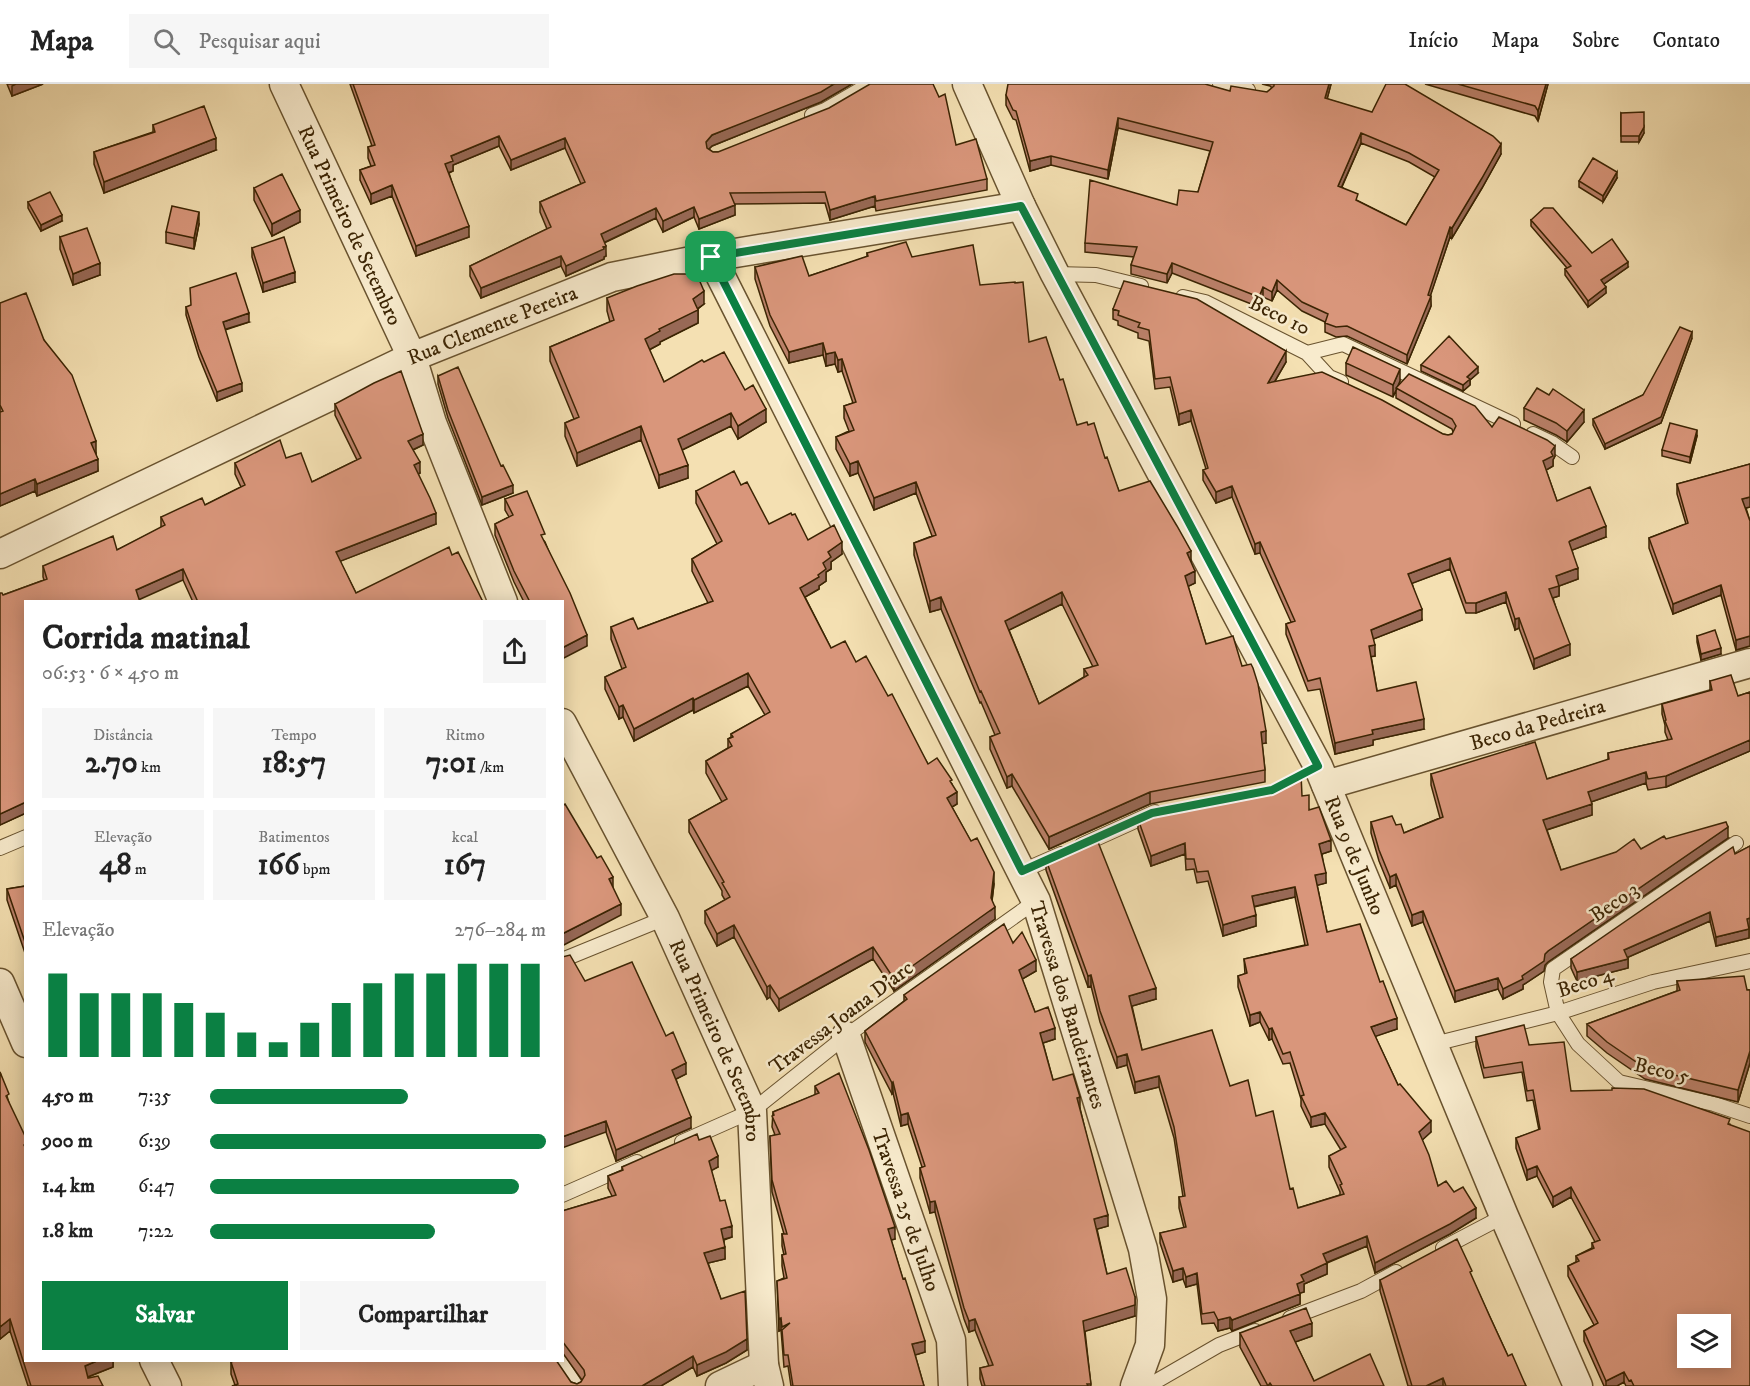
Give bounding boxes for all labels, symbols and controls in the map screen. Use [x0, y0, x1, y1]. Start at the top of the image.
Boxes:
search box [129, 14, 549, 68]
text: Mapa [30, 24, 93, 59]
icon: search [150, 25, 183, 58]
text: Pesquisar aqui [198, 28, 321, 55]
text: Início [1409, 28, 1458, 54]
text: Mapa [1491, 28, 1539, 54]
text: Sobre [1572, 28, 1619, 54]
text: Contato [1652, 28, 1720, 54]
street label: Rua Primeiro de Setembro [291, 122, 407, 330]
pin [685, 231, 736, 282]
icon: arrive [694, 240, 727, 273]
street label: Rua Clemente Pereira [404, 280, 581, 372]
street label: Beco 10 [1245, 290, 1314, 342]
text: Corrida matinal [42, 618, 250, 659]
button: share [483, 620, 546, 683]
text: 06:53 · 6 × 450 m [42, 661, 179, 686]
street label: Beco da Pedreira [1467, 693, 1608, 757]
text: Distância [93, 725, 153, 745]
text: Tempo [272, 725, 316, 745]
text: Ritmo [445, 725, 485, 745]
text: 2.70 [85, 745, 138, 782]
text: 18:57 [262, 745, 326, 782]
text: 7:01 [426, 745, 476, 782]
text: km [138, 757, 161, 777]
text: /km [476, 757, 504, 777]
street label: Rua 9 de Junho [1318, 792, 1390, 919]
text: Elevação [94, 827, 152, 847]
text: Batimentos [258, 827, 330, 847]
text: kcal [452, 827, 478, 847]
text: 48 [99, 847, 131, 884]
text: 166 [257, 847, 300, 884]
text: 167 [444, 847, 486, 884]
text: m [131, 859, 147, 879]
text: bpm [300, 859, 331, 879]
street label: Beco 3 [1585, 877, 1644, 929]
street label: Travessa dos Bandeirantes [1023, 898, 1111, 1112]
text: Elevação [42, 918, 115, 943]
text: 276–284 m [455, 918, 546, 943]
street label: Rua Primeiro de Setembro [662, 935, 765, 1142]
street label: Travessa Joana D'arc [764, 955, 919, 1080]
street label: Beco 4 [1554, 961, 1618, 1004]
street label: Beco 5 [1631, 1052, 1692, 1090]
text: 450 m [42, 1084, 93, 1109]
text: 7:35 [138, 1084, 171, 1109]
street label: Travessa 25 de Julho [865, 1126, 945, 1295]
text: 900 m [42, 1129, 93, 1154]
text: 6:39 [138, 1129, 171, 1154]
text: 1.4 km [42, 1174, 95, 1199]
text: 6:47 [138, 1174, 175, 1199]
text: 1.8 km [42, 1219, 93, 1244]
text: 7:22 [138, 1219, 173, 1244]
button: Salvar [42, 1281, 288, 1350]
button: Compartilhar [300, 1281, 546, 1350]
map controls [1677, 1314, 1731, 1368]
button: layers [1677, 1314, 1731, 1368]

